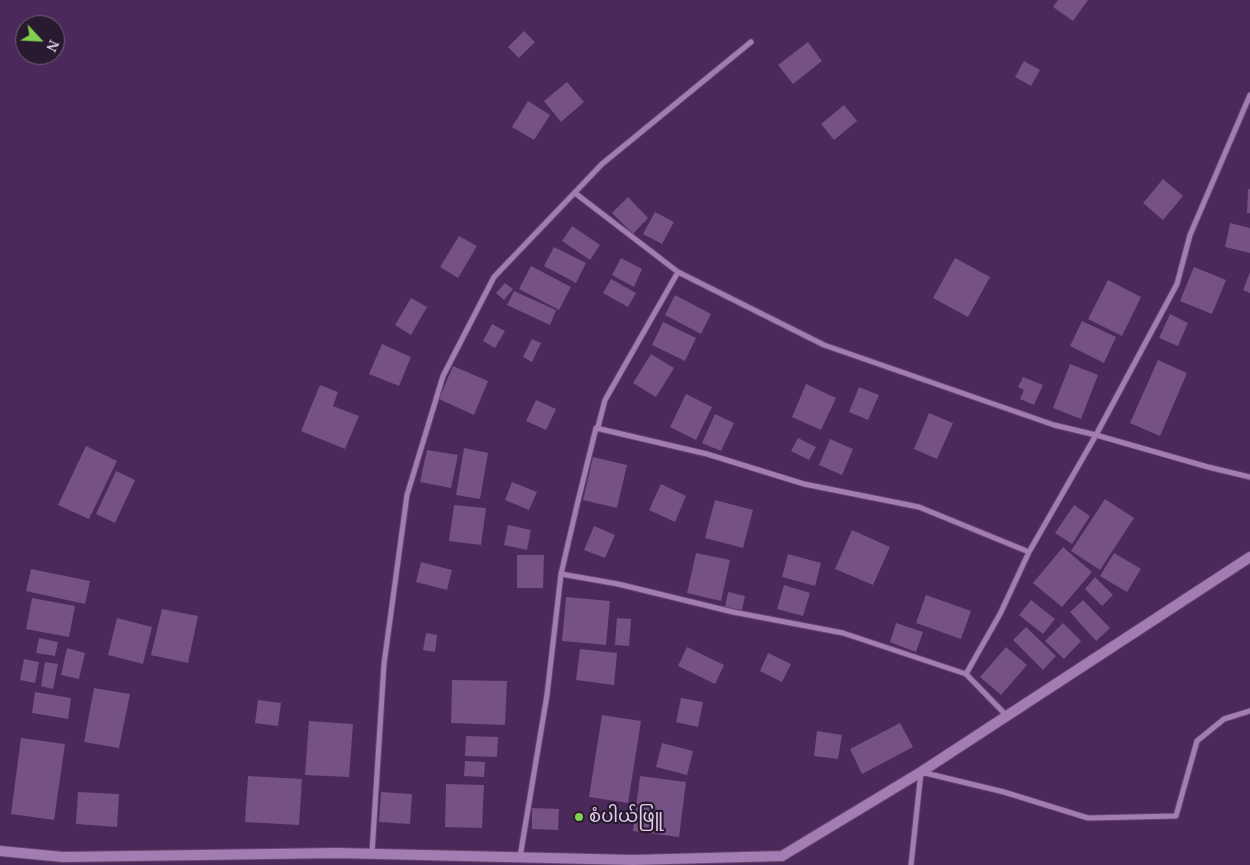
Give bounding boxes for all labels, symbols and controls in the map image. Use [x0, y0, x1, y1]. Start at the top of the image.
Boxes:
north arrow [15, 15, 65, 65]
text: N [42, 37, 64, 55]
place label: စံပါယ်ဖြူ [589, 806, 663, 828]
marker: စံပါယ်ဖြူ [573, 811, 585, 823]

